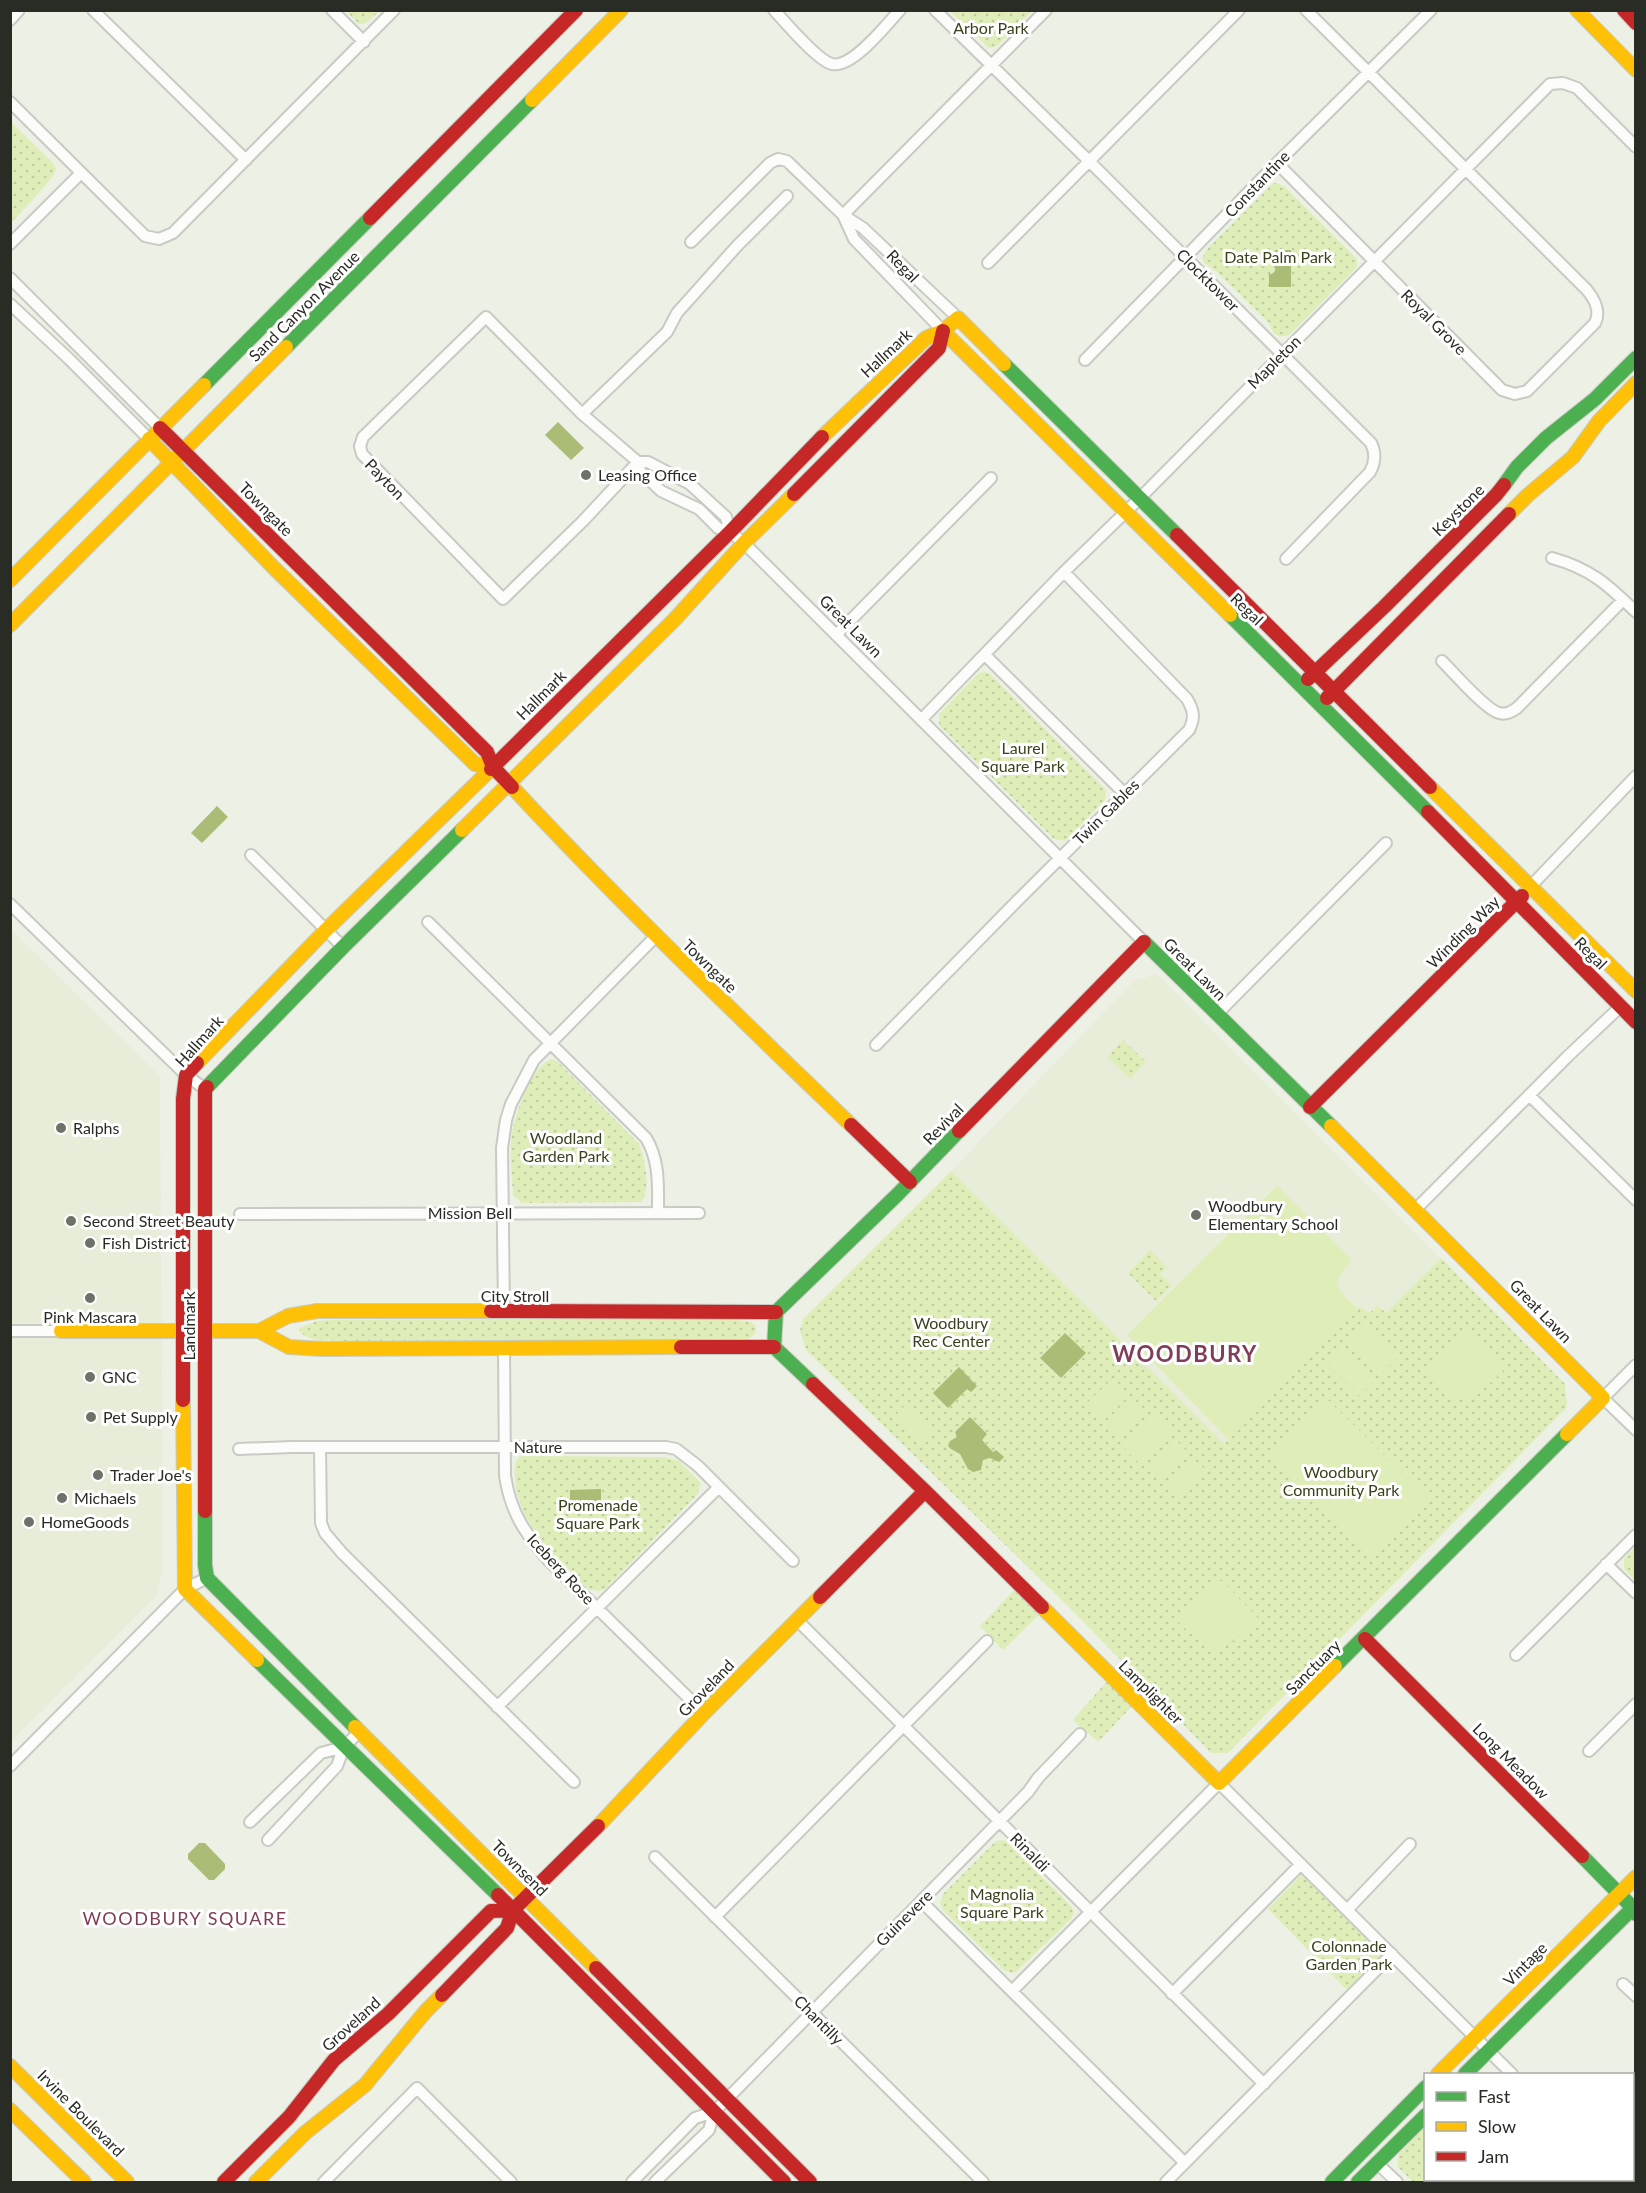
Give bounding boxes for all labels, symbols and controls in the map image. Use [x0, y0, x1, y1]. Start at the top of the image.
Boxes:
park label: Arbor Park [953, 18, 1030, 37]
street label: Constantine [1220, 146, 1293, 221]
street label: Clocktower [1173, 244, 1244, 315]
street label: Regal [883, 245, 923, 286]
street label: Sand Canyon Avenue [244, 246, 363, 365]
park label: Date Palm Park [1224, 247, 1333, 266]
street label: Royal Grove [1398, 285, 1471, 358]
street label: Hallmark [856, 324, 916, 381]
street label: Mapleton [1243, 331, 1304, 392]
street label: Payton [361, 454, 409, 503]
place label: Leasing Office [598, 465, 697, 484]
marker: Leasing Office [579, 468, 593, 482]
street label: Towngate [236, 478, 297, 539]
street label: Keystone [1428, 480, 1487, 539]
street label: Regal [1227, 589, 1268, 629]
street label: Great Lawn [816, 590, 887, 661]
street label: Hallmark [512, 665, 570, 723]
park label: Laurel Square Park [981, 738, 1066, 775]
street label: Twin Gables [1069, 775, 1143, 848]
street label: Winding Way [1422, 891, 1503, 972]
street label: Regal [1571, 932, 1612, 973]
street label: Great Lawn [1160, 933, 1231, 1004]
street label: Towngate [679, 935, 741, 996]
street label: Hallmark [171, 1010, 227, 1070]
street label: Revival [919, 1099, 967, 1148]
place label: Ralphs [73, 1118, 120, 1137]
marker: Ralphs [54, 1121, 68, 1135]
park label: Woodland Garden Park [523, 1128, 610, 1165]
place label: Woodbury Elementary School [1208, 1196, 1338, 1233]
street label: Mission Bell [428, 1203, 512, 1222]
marker: Woodbury Elementary School [1189, 1208, 1203, 1222]
place label: Second Street Beauty [83, 1211, 235, 1230]
marker: Second Street Beauty [64, 1214, 78, 1228]
place label: Fish District [102, 1233, 187, 1252]
marker: Fish District [83, 1236, 97, 1250]
street label: Great Lawn [1506, 1275, 1576, 1346]
street label: City Stroll [481, 1286, 549, 1305]
marker: Pink Mascara [83, 1291, 97, 1305]
street label: Landmark [179, 1291, 198, 1361]
place label: Pink Mascara [43, 1307, 137, 1326]
park label: Woodbury Rec Center [912, 1313, 990, 1350]
district label: WOODBURY [1112, 1340, 1258, 1367]
place label: GNC [102, 1367, 137, 1386]
marker: GNC [83, 1370, 97, 1384]
place label: Pet Supply [103, 1407, 179, 1426]
marker: Pet Supply [84, 1410, 98, 1424]
street label: Nature [514, 1437, 562, 1456]
park label: Woodbury Community Park [1283, 1462, 1400, 1499]
place label: Trader Joe's [110, 1465, 192, 1484]
marker: Trader Joe's [91, 1468, 105, 1482]
place label: Michaels [74, 1488, 136, 1507]
marker: Michaels [55, 1491, 69, 1505]
park label: Promenade Square Park [556, 1495, 641, 1532]
place label: HomeGoods [41, 1512, 129, 1531]
marker: HomeGoods [22, 1515, 36, 1529]
street label: Iceberg Rose [524, 1529, 599, 1608]
street label: Sanctuary [1281, 1635, 1345, 1698]
street label: Groveland [674, 1655, 737, 1720]
street label: Lamplighter [1115, 1656, 1188, 1728]
street label: Long Meadow [1469, 1719, 1554, 1803]
street label: Rinaldi [1007, 1828, 1054, 1875]
street label: Townsend [488, 1836, 552, 1900]
park label: Magnolia Square Park [960, 1884, 1045, 1921]
street label: Guinevere [871, 1885, 936, 1950]
district label: WOODBURY SQUARE [82, 1907, 288, 1929]
park label: Colonnade Garden Park [1306, 1936, 1393, 1973]
street label: Vintage [1499, 1938, 1550, 1989]
street label: Chantilly [791, 1991, 849, 2049]
street label: Groveland [318, 1992, 384, 2055]
street label: Irvine Boulevard [34, 2065, 129, 2160]
legend [1424, 2073, 1634, 2181]
text: Fast [1478, 2085, 1511, 2107]
text: Slow [1478, 2115, 1516, 2137]
text: Jam [1478, 2145, 1509, 2167]

